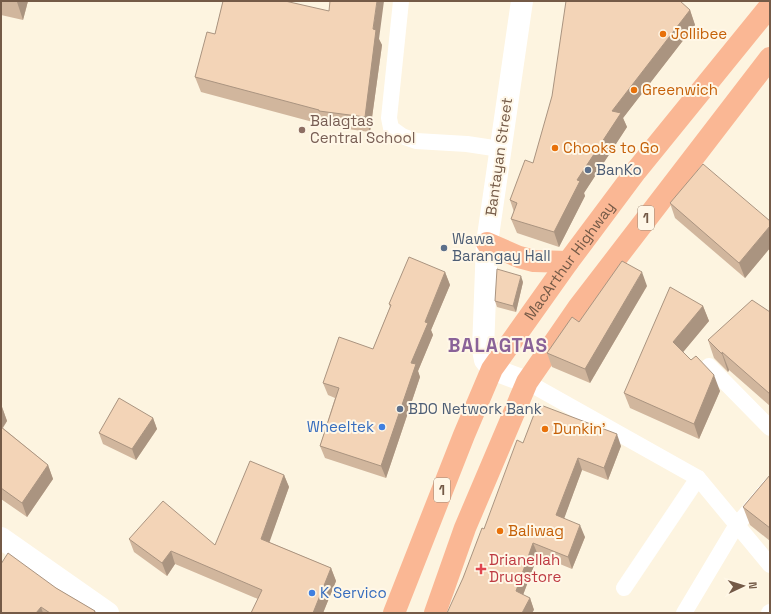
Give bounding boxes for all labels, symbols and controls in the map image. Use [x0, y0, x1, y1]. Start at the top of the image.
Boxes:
place label: Jollibee [671, 24, 727, 43]
marker: Jollibee [658, 29, 668, 39]
place label: Greenwich [642, 80, 718, 99]
marker: Greenwich [629, 85, 639, 95]
street label: Bantayan Street [481, 96, 516, 217]
place label: Balagtas Central School [310, 111, 416, 147]
marker: Balagtas Central School [297, 125, 307, 135]
place label: Chooks to Go [563, 138, 659, 157]
marker: Chooks to Go [550, 143, 560, 153]
place label: BanKo [596, 160, 642, 179]
marker: BanKo [583, 165, 593, 175]
street label: MacArthur Highway [520, 198, 619, 324]
road number: 1 [638, 206, 654, 230]
place label: Wawa Barangay Hall [452, 229, 551, 265]
marker: Wawa Barangay Hall [439, 243, 449, 253]
district label: BALAGTAS [448, 333, 548, 358]
place label: BDO Network Bank [408, 399, 542, 418]
marker: BDO Network Bank [395, 404, 405, 414]
place label: Wheeltek [307, 417, 374, 436]
place label: Dunkin' [553, 419, 606, 438]
marker: Wheeltek [377, 422, 387, 432]
marker: Dunkin' [540, 424, 550, 434]
road number: 1 [434, 478, 450, 502]
place label: Baliwag [508, 521, 564, 540]
marker: Baliwag [495, 526, 505, 536]
place label: Drianellah Drugstore [489, 550, 561, 586]
marker: Drianellah Drugstore [476, 564, 486, 574]
north arrow [723, 566, 763, 606]
text: N [746, 581, 760, 589]
place label: K Servico [320, 583, 387, 602]
marker: K Servico [307, 588, 317, 598]

